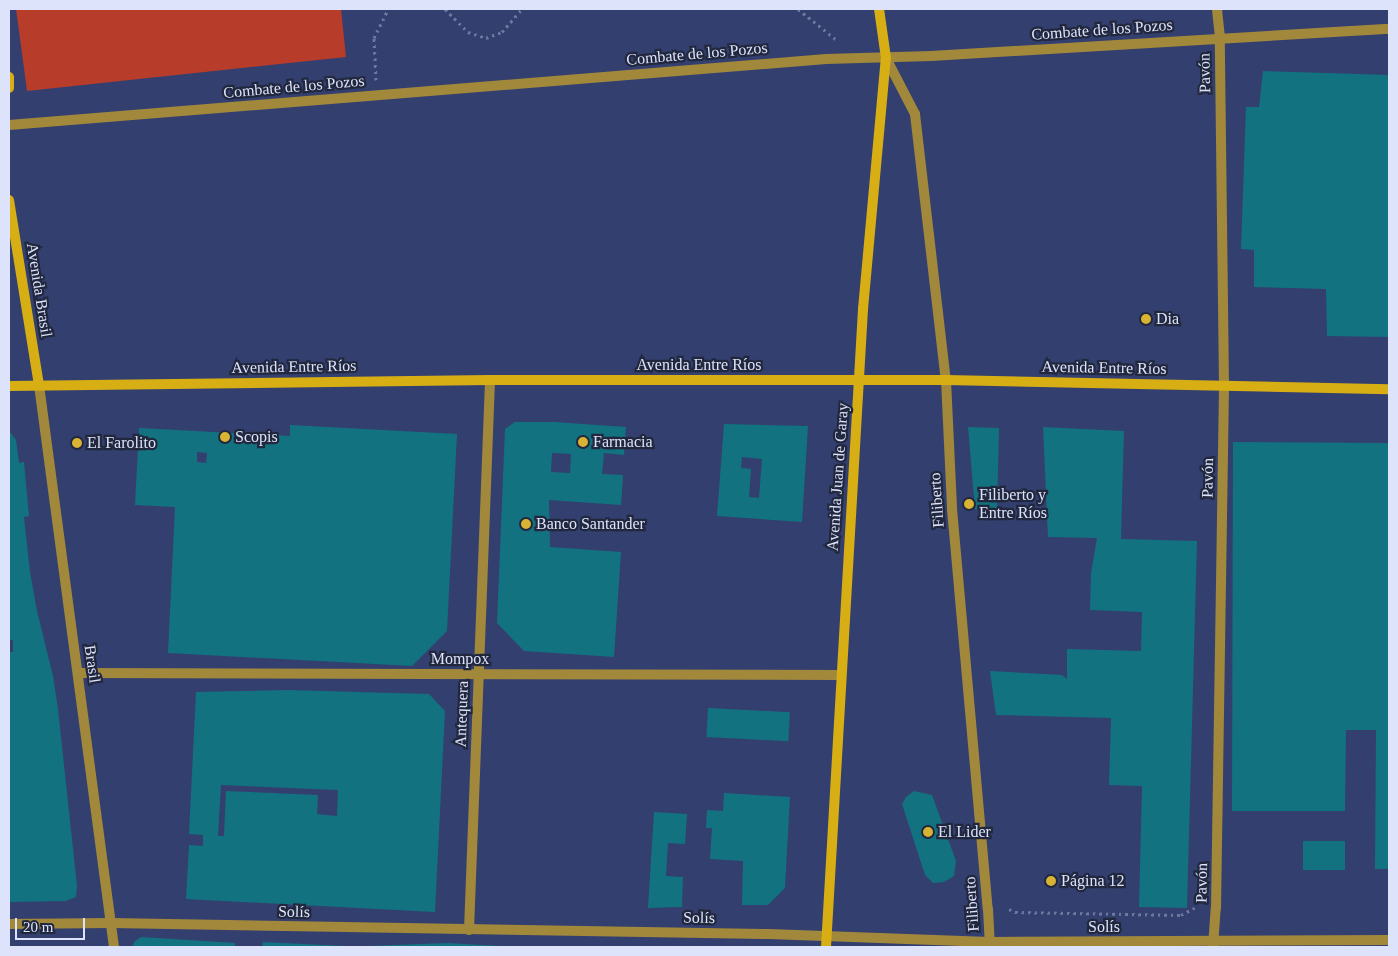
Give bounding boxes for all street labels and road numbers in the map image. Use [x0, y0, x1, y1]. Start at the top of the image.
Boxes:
street label: Combate de los Pozos [1031, 15, 1173, 45]
street label: Combate de los Pozos [626, 38, 768, 70]
street label: Pavón [1195, 53, 1215, 93]
street label: Combate de los Pozos [223, 71, 365, 103]
street label: Avenida Brasil [22, 241, 56, 339]
street label: Avenida Entre Ríos [636, 355, 762, 375]
street label: Avenida Entre Ríos [231, 356, 357, 378]
street label: Avenida Entre Ríos [1041, 357, 1167, 379]
street label: Avenida Juan de Garay [823, 402, 853, 552]
street label: Pavón [1198, 458, 1218, 498]
street label: Filiberto [926, 472, 948, 528]
street label: Brasil [80, 644, 104, 684]
street label: Mompox [431, 649, 489, 669]
street label: Antequera [451, 680, 473, 748]
street label: Pavón [1192, 863, 1212, 903]
street label: Filiberto [961, 876, 983, 932]
street label: Solís [278, 902, 310, 922]
street label: Solís [683, 908, 715, 928]
street label: Solís [1088, 917, 1120, 937]

